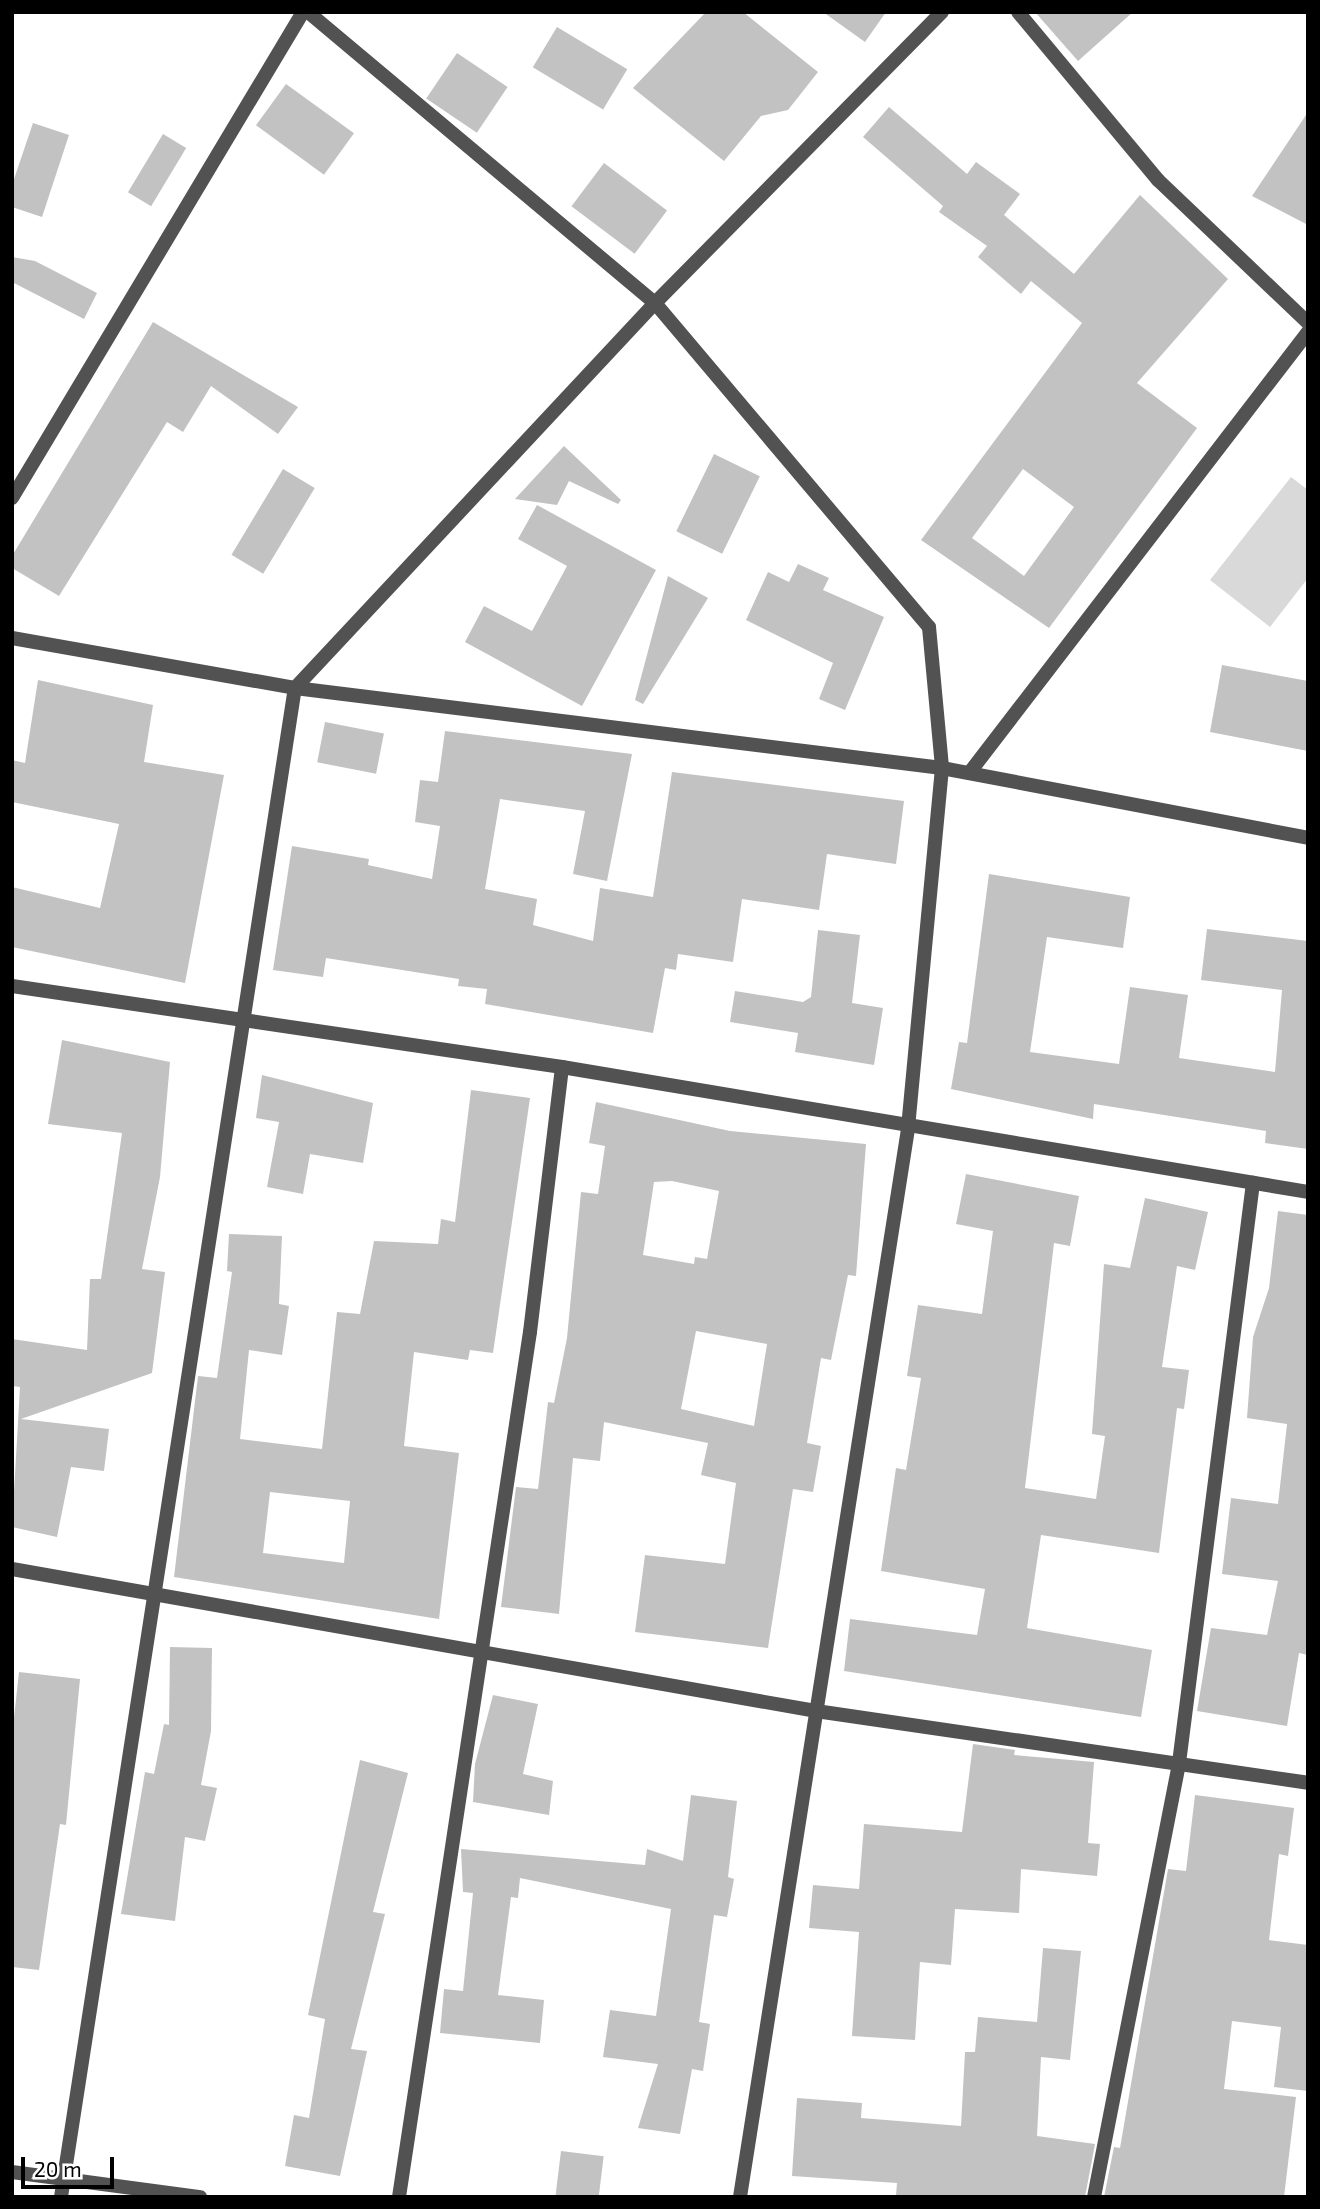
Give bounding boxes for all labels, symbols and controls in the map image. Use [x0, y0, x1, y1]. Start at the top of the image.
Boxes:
scale bar [24, 2142, 117, 2186]
text: 20 m [34, 2156, 82, 2181]

